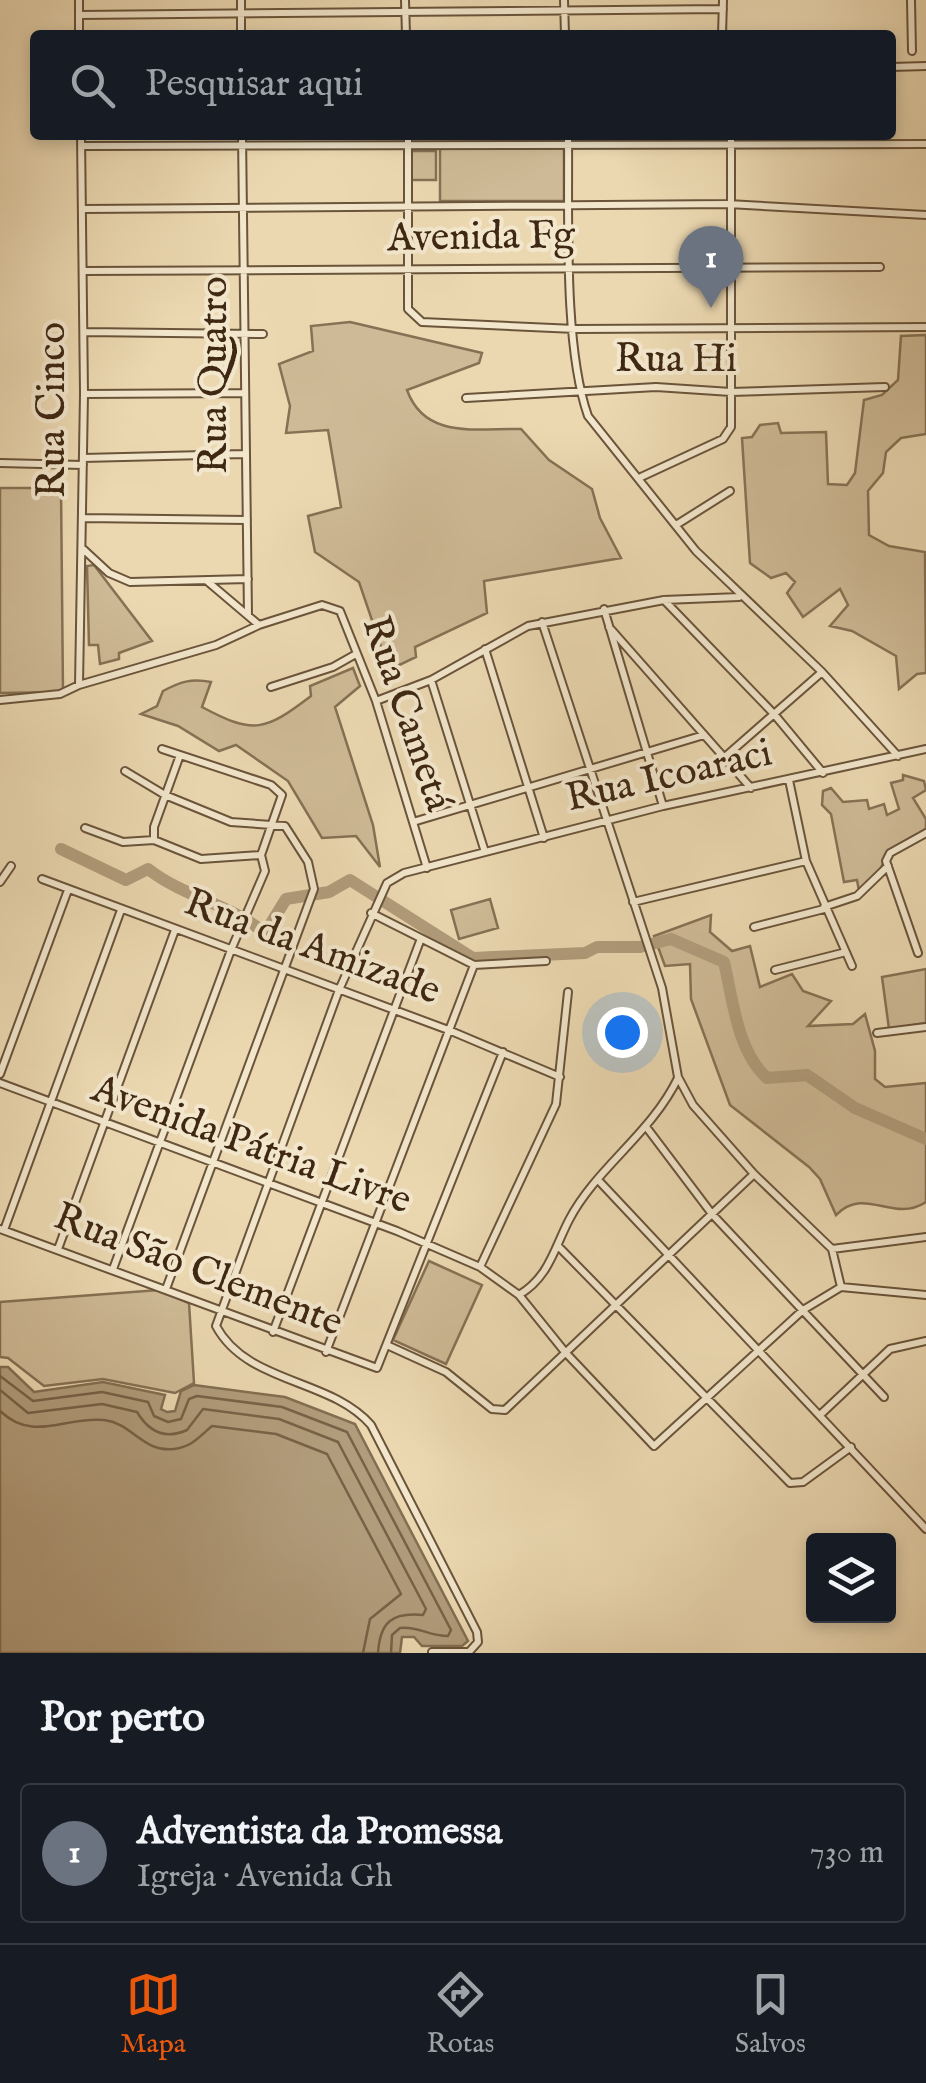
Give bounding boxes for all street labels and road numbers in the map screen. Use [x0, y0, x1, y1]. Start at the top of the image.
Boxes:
street label: Avenida Fg [386, 211, 577, 265]
street label: Rua Quatro [190, 276, 241, 474]
street label: Rua Cinco [28, 322, 79, 498]
street label: Rua Hi [615, 335, 737, 386]
street label: Rua Cametá [349, 610, 463, 819]
street label: Rua Icoaraci [561, 729, 777, 825]
street label: Rua da Amizade [177, 878, 447, 1018]
street label: Avenida Pátria Livre [83, 1064, 418, 1227]
street label: Rua São Clemente [46, 1193, 350, 1349]

